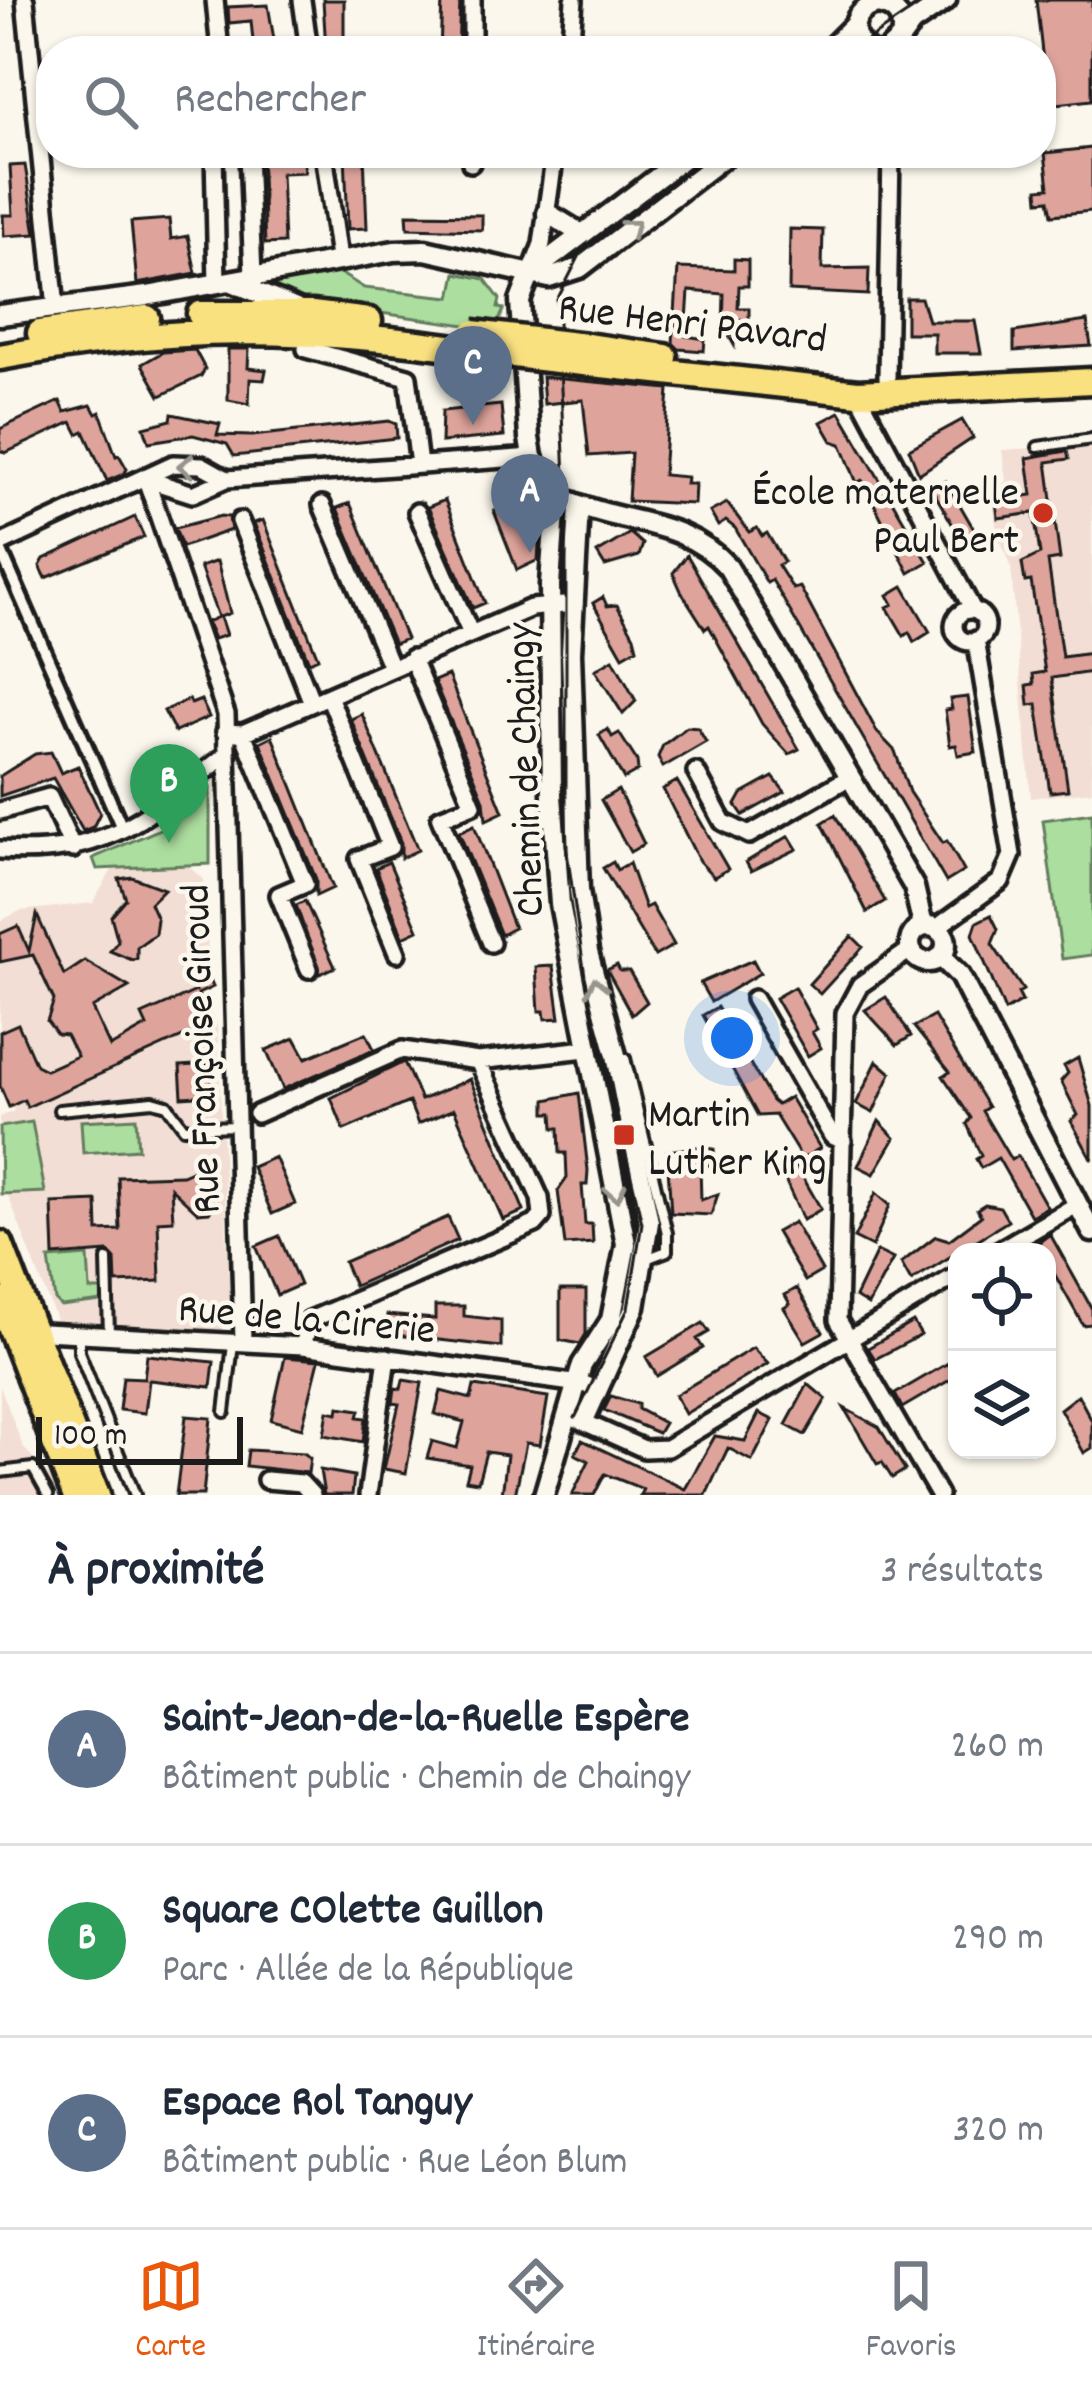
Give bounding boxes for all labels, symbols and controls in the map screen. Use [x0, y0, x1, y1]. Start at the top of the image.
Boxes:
search box [36, 36, 1056, 168]
icon: search [78, 69, 144, 135]
text: Rechercher [174, 70, 366, 134]
one-way arrow [619, 220, 641, 242]
street label: Rue Henri Pavard [554, 281, 830, 373]
pin: C [434, 326, 512, 425]
one-way arrow [177, 453, 195, 479]
pin: A [491, 454, 569, 553]
place label: École maternelle Paul Bert [752, 466, 1019, 574]
marker: École maternelle Paul Bert [1030, 500, 1056, 526]
street label: Chemin de Chaingy [494, 621, 564, 918]
pin: B [130, 744, 208, 843]
street label: Rue Françoise Giroud [169, 883, 241, 1215]
one-way arrow [584, 977, 609, 997]
your location [702, 1008, 762, 1068]
place label: Martin Luther King [648, 1088, 827, 1196]
marker: Martin Luther King [611, 1122, 637, 1148]
one-way arrow [602, 1183, 627, 1203]
map controls [948, 1243, 1056, 1459]
button: locate [948, 1243, 1056, 1351]
street label: Rue de la Cirerie [175, 1282, 438, 1364]
button: layers [948, 1351, 1056, 1459]
scale bar [36, 1411, 243, 1464]
text: 100 m [54, 1414, 127, 1461]
text: À proximité [48, 1537, 265, 1609]
text: 3 résultats [880, 1546, 1044, 1601]
text: Saint-Jean-de-la-Ruelle Espère [162, 1689, 690, 1753]
text: A [76, 1721, 98, 1776]
text: 260 m [951, 1721, 1044, 1776]
text: Bâtiment public · Chemin de Chaingy [162, 1753, 690, 1808]
text: Square COlette Guillon [162, 1881, 544, 1945]
text: B [78, 1913, 96, 1968]
text: 290 m [952, 1913, 1044, 1968]
text: Parc · Allée de la République [162, 1945, 574, 2000]
text: Espace Rol Tanguy [162, 2073, 472, 2137]
text: C [77, 2105, 97, 2160]
text: 320 m [953, 2105, 1044, 2160]
text: Bâtiment public · Rue Léon Blum [162, 2137, 628, 2192]
tab: Carte [135, 2253, 206, 2372]
tab: Itinéraire [477, 2253, 595, 2372]
tab: Favoris [866, 2253, 957, 2372]

